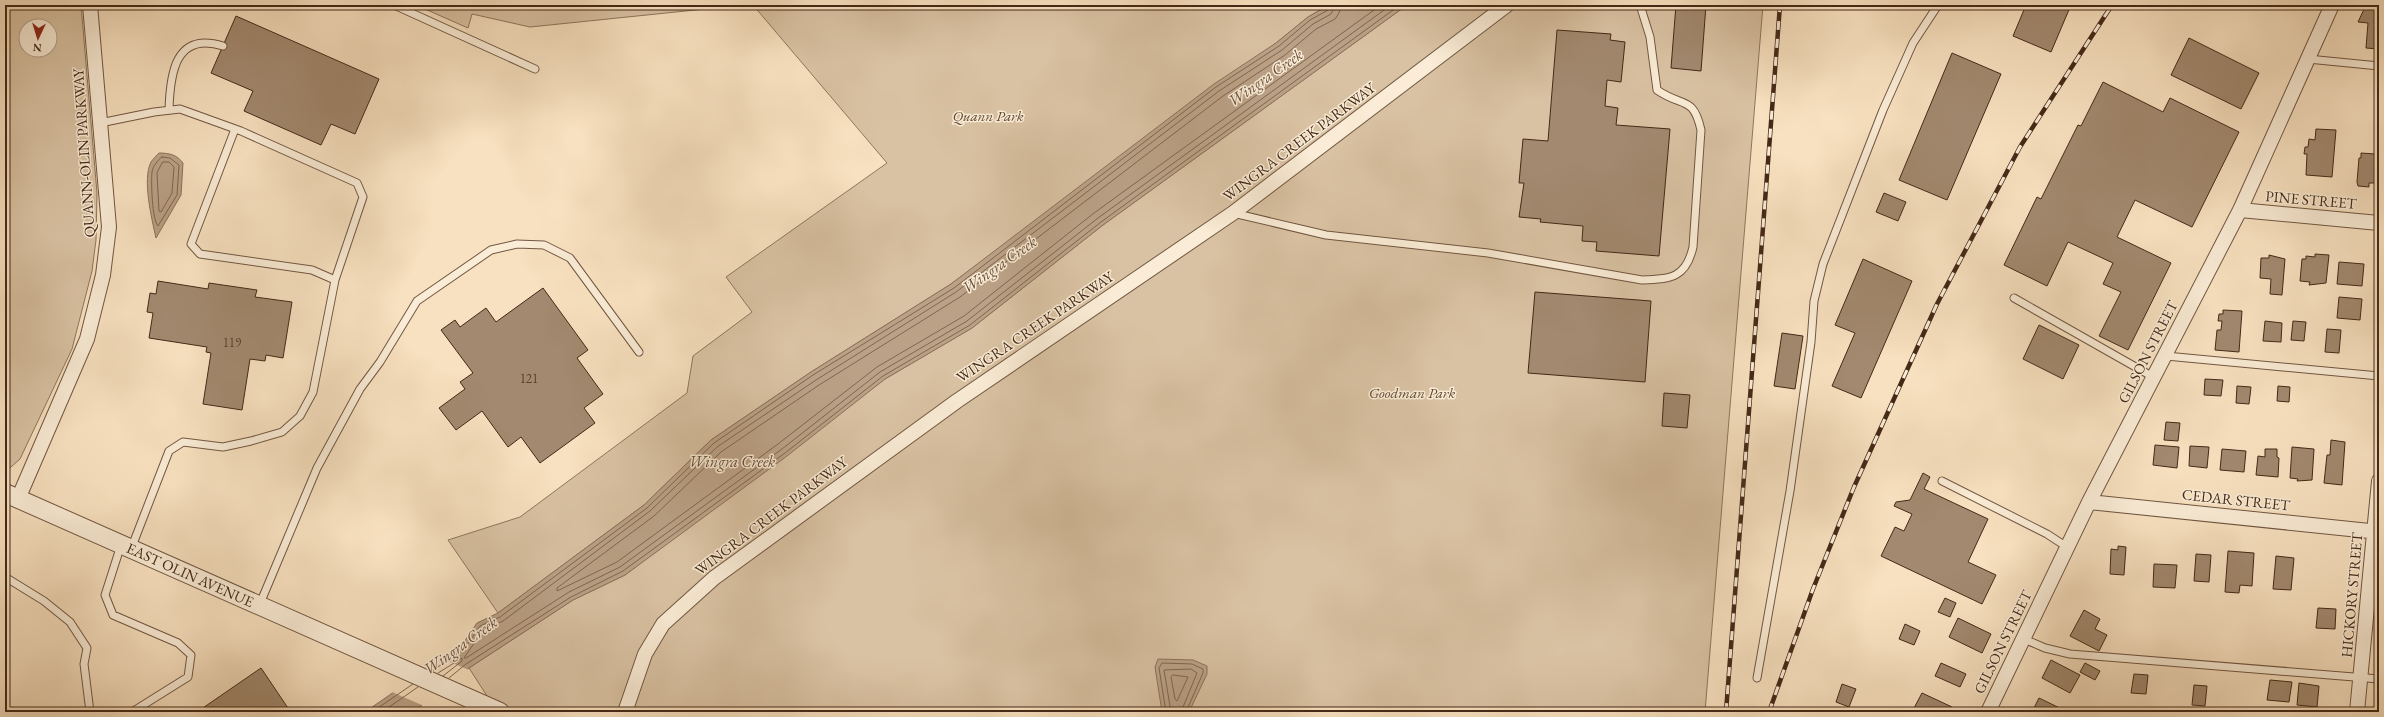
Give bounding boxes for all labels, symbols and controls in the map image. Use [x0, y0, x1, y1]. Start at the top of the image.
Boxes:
north arrow [18, 18, 58, 58]
text: N [32, 41, 42, 55]
water label: Wingra Creek [1224, 44, 1307, 111]
street label: QUANN-OLIN PARKWAY [68, 67, 99, 238]
street label: WINGRA CREEK PARKWAY [1219, 77, 1380, 205]
park label: Quann Park [952, 106, 1024, 125]
street label: PINE STREET [2265, 186, 2358, 213]
water label: Wingra Creek [958, 231, 1041, 298]
street label: WINGRA CREEK PARKWAY [952, 266, 1118, 386]
street label: GILSON STREET [2113, 296, 2182, 406]
house number: 119 [223, 334, 242, 351]
house number: 121 [520, 370, 538, 387]
park label: Goodman Park [1369, 383, 1455, 402]
water label: Wingra Creek [689, 451, 776, 472]
street label: WINGRA CREEK PARKWAY [691, 451, 852, 579]
street label: CEDAR STREET [2181, 484, 2292, 515]
street label: HICKORY STREET [2337, 531, 2367, 658]
street label: EAST OLIN AVENUE [124, 538, 257, 611]
street label: GILSON STREET [1969, 586, 2036, 697]
water label: Wingra Creek [419, 611, 502, 679]

